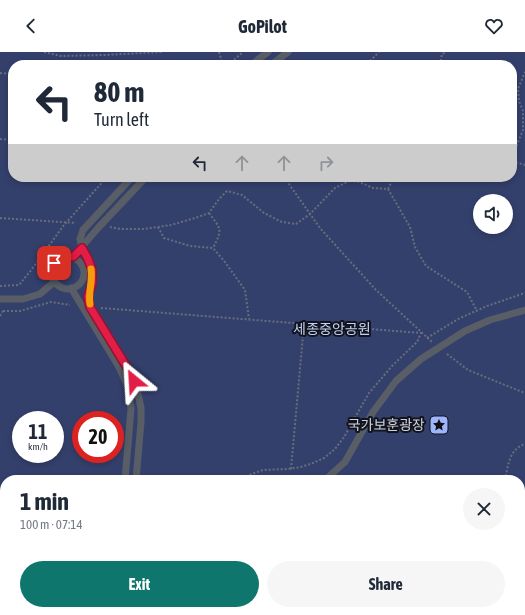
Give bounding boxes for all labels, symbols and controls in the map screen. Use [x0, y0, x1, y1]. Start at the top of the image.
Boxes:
icon: back [20, 15, 42, 37]
icon: heart [483, 15, 505, 37]
text: GoPilot [238, 16, 287, 37]
icon: left [28, 76, 80, 128]
text: 80 m [94, 76, 144, 108]
text: Turn left [94, 109, 149, 130]
icon: left [189, 152, 211, 174]
icon: ahead [231, 152, 253, 174]
icon: ahead [273, 152, 295, 174]
icon: right [315, 152, 337, 174]
map controls [473, 194, 513, 234]
button: sound [473, 194, 513, 234]
pin [37, 246, 71, 280]
icon: arrive [43, 252, 65, 274]
park label: 세종중앙공원 [293, 321, 371, 337]
position arrow [113, 360, 155, 402]
speed limit sign: 20 [72, 411, 124, 463]
place icon: 국가보훈광장 [428, 414, 450, 436]
place label: 국가보훈광장 [348, 417, 425, 433]
text: 11 [29, 420, 47, 443]
text: km/h [28, 441, 48, 452]
text: 1 min [20, 488, 69, 515]
button: close [463, 488, 505, 530]
text: 100 m · 07:14 [20, 517, 83, 532]
button: Exit [20, 561, 259, 607]
button: Share [267, 561, 505, 607]

